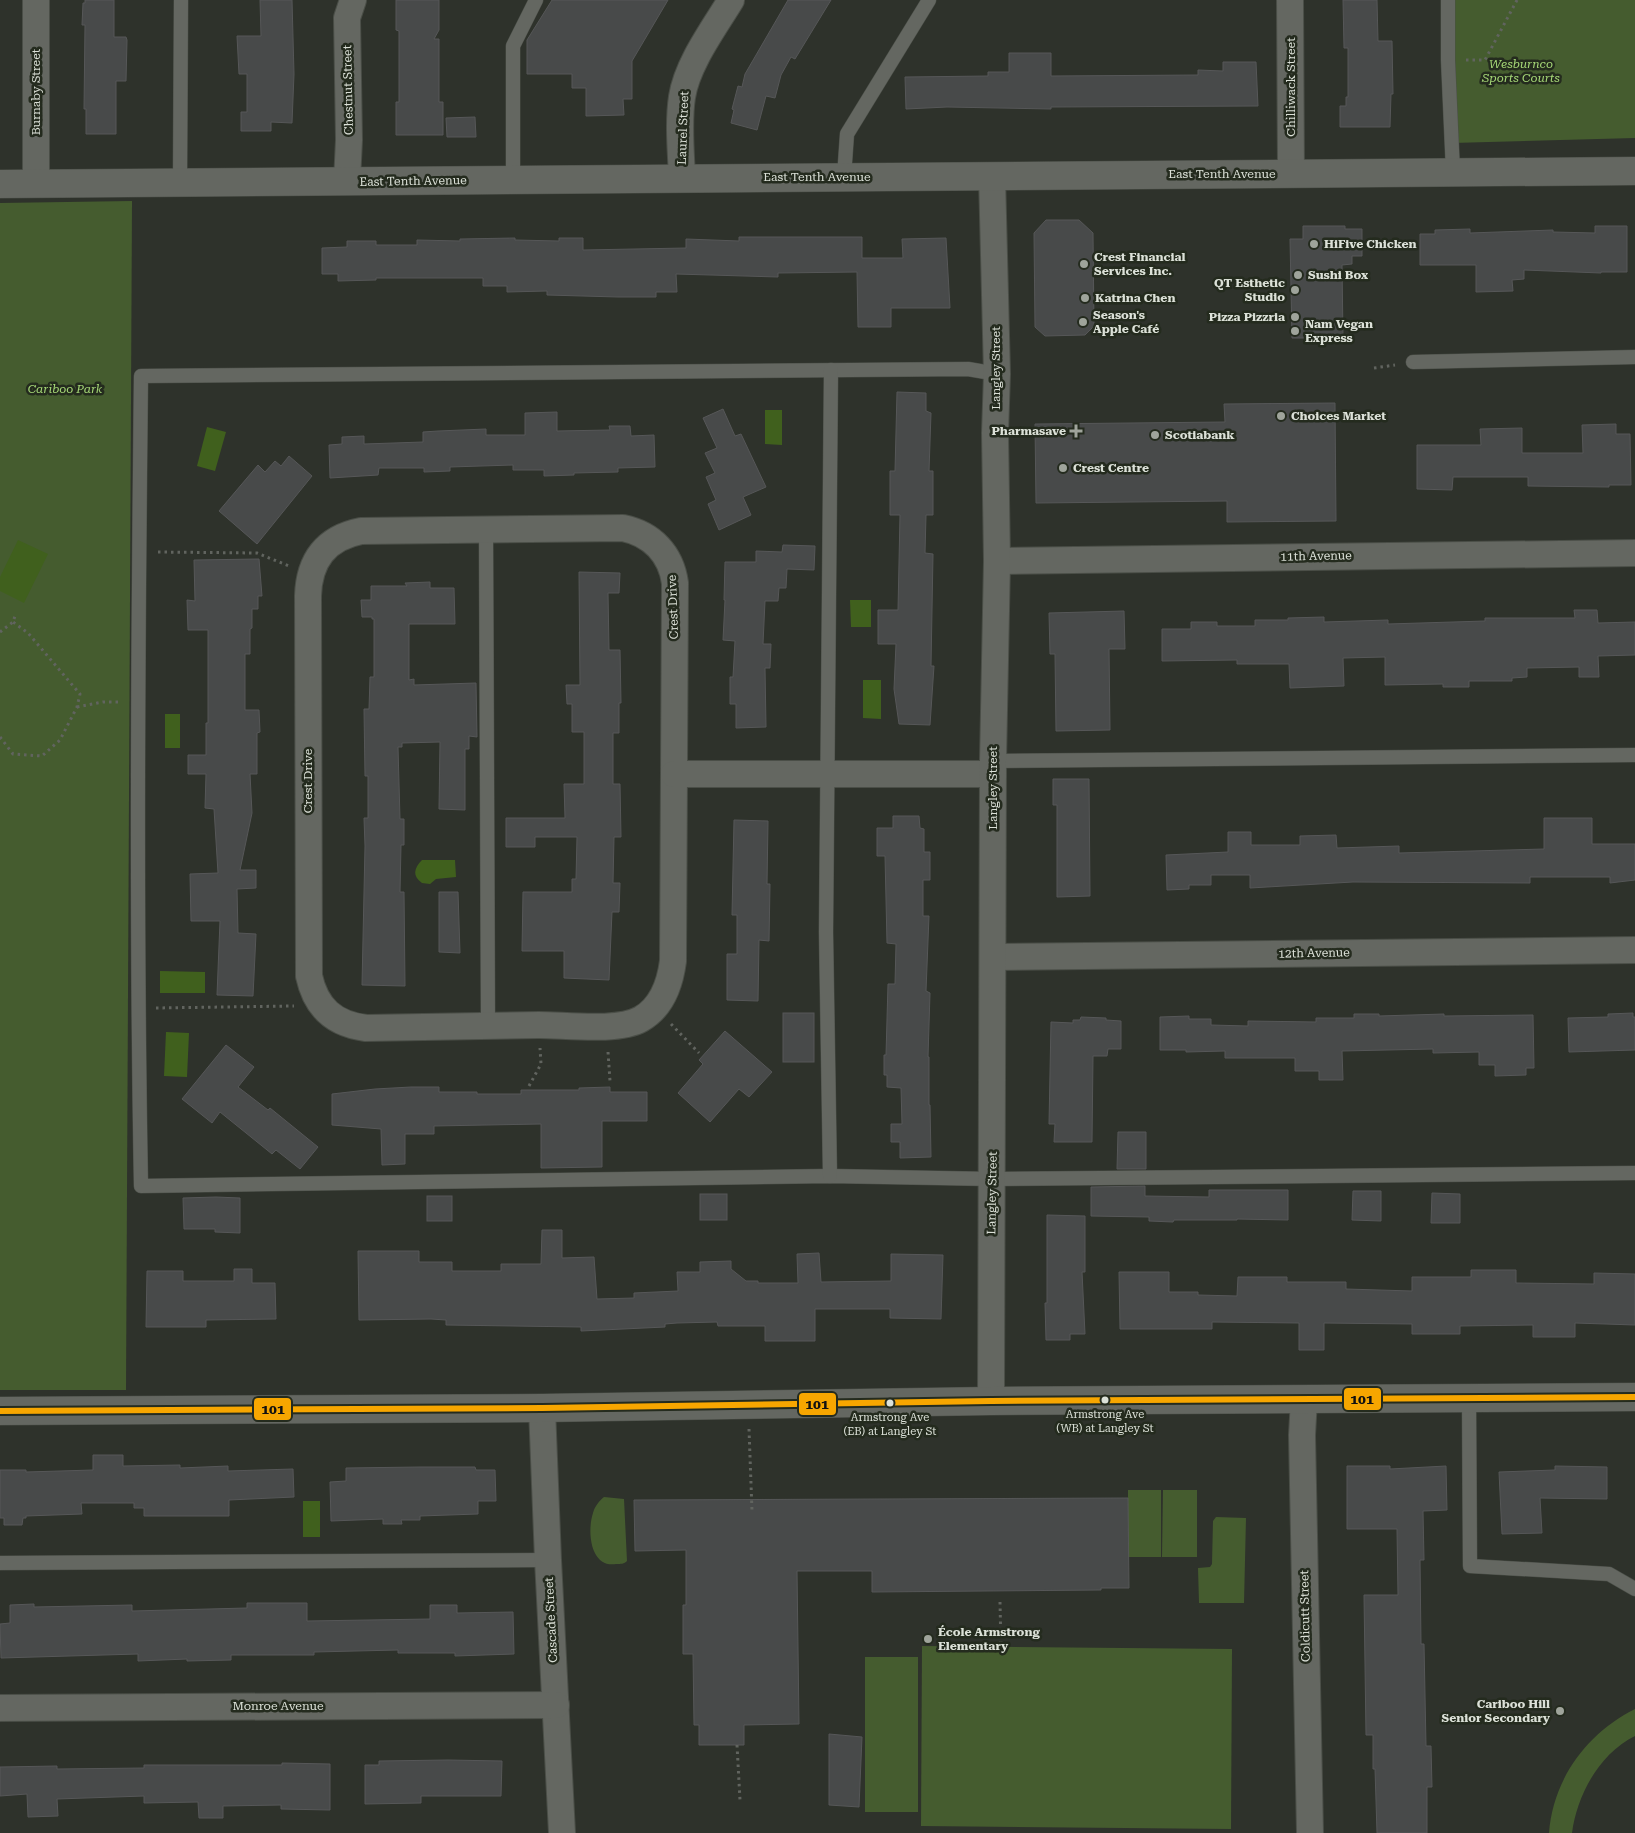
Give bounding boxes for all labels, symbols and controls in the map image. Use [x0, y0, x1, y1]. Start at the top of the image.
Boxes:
street label: Chilliwack Street [1284, 37, 1298, 137]
street label: Chestnut Street [340, 44, 356, 135]
street label: Burnaby Street [29, 48, 43, 135]
park label: Wesburnco Sports Courts [1481, 57, 1560, 85]
street label: Laurel Street [675, 90, 691, 165]
street label: East Tenth Avenue [1168, 167, 1276, 181]
street label: East Tenth Avenue [763, 170, 871, 184]
street label: East Tenth Avenue [359, 173, 467, 189]
place label: HiFive Chicken [1324, 237, 1417, 251]
marker: HiFive Chicken [1308, 238, 1320, 250]
place label: Crest Financial Services Inc. [1094, 250, 1186, 278]
marker: Crest Financial Services Inc. [1078, 258, 1090, 270]
place label: Sushi Box [1308, 268, 1368, 282]
marker: Sushi Box [1292, 269, 1304, 281]
place label: QT Esthetic Studio [1214, 276, 1285, 304]
marker: QT Esthetic Studio [1289, 284, 1301, 296]
place label: Katrina Chen [1095, 291, 1175, 305]
marker: Katrina Chen [1079, 292, 1091, 304]
place label: Season's Apple Café [1093, 308, 1159, 336]
place label: Pizza Pizzria [1209, 310, 1285, 324]
marker: Pizza Pizzria [1289, 311, 1301, 323]
marker: Season's Apple Café [1077, 316, 1089, 328]
place label: Nam Vegan Express [1305, 317, 1373, 345]
marker: Nam Vegan Express [1289, 325, 1301, 337]
street label: Langley Street [989, 326, 1003, 410]
park label: Cariboo Park [28, 382, 103, 396]
place label: Choices Market [1291, 409, 1386, 423]
marker: Choices Market [1275, 410, 1287, 422]
place label: Pharmasave [992, 424, 1066, 438]
marker: Pharmasave [1070, 425, 1082, 437]
place label: Scotiabank [1165, 428, 1235, 442]
marker: Scotiabank [1149, 429, 1161, 441]
place label: Crest Centre [1073, 461, 1149, 475]
marker: Crest Centre [1057, 462, 1069, 474]
street label: 11th Avenue [1280, 548, 1352, 564]
street label: Crest Drive [665, 574, 681, 640]
street label: Langley Street [986, 746, 1000, 830]
street label: Crest Drive [301, 748, 315, 813]
street label: 12th Avenue [1278, 945, 1350, 961]
street label: Langley Street [984, 1151, 1000, 1235]
line badge: 101 [1343, 1387, 1382, 1411]
text: 101 [1350, 1391, 1374, 1407]
line badge: 101 [798, 1392, 837, 1416]
marker: Armstrong Ave (WB) at Langley St [1100, 1395, 1110, 1405]
text: 101 [805, 1396, 829, 1412]
line badge: 101 [253, 1397, 292, 1421]
marker: Armstrong Ave (EB) at Langley St [885, 1398, 895, 1408]
text: 101 [261, 1401, 285, 1417]
place label: Armstrong Ave (WB) at Langley St [1056, 1408, 1154, 1435]
place label: Armstrong Ave (EB) at Langley St [844, 1411, 936, 1438]
street label: Coldicutt Street [1297, 1569, 1313, 1662]
street label: Cascade Street [542, 1576, 560, 1663]
place label: École Armstrong Elementary [938, 1625, 1040, 1653]
marker: École Armstrong Elementary [922, 1633, 934, 1645]
place label: Cariboo Hill Senior Secondary [1441, 1697, 1551, 1725]
street label: Monroe Avenue [232, 1699, 324, 1713]
marker: Cariboo Hill Senior Secondary [1554, 1705, 1566, 1717]

